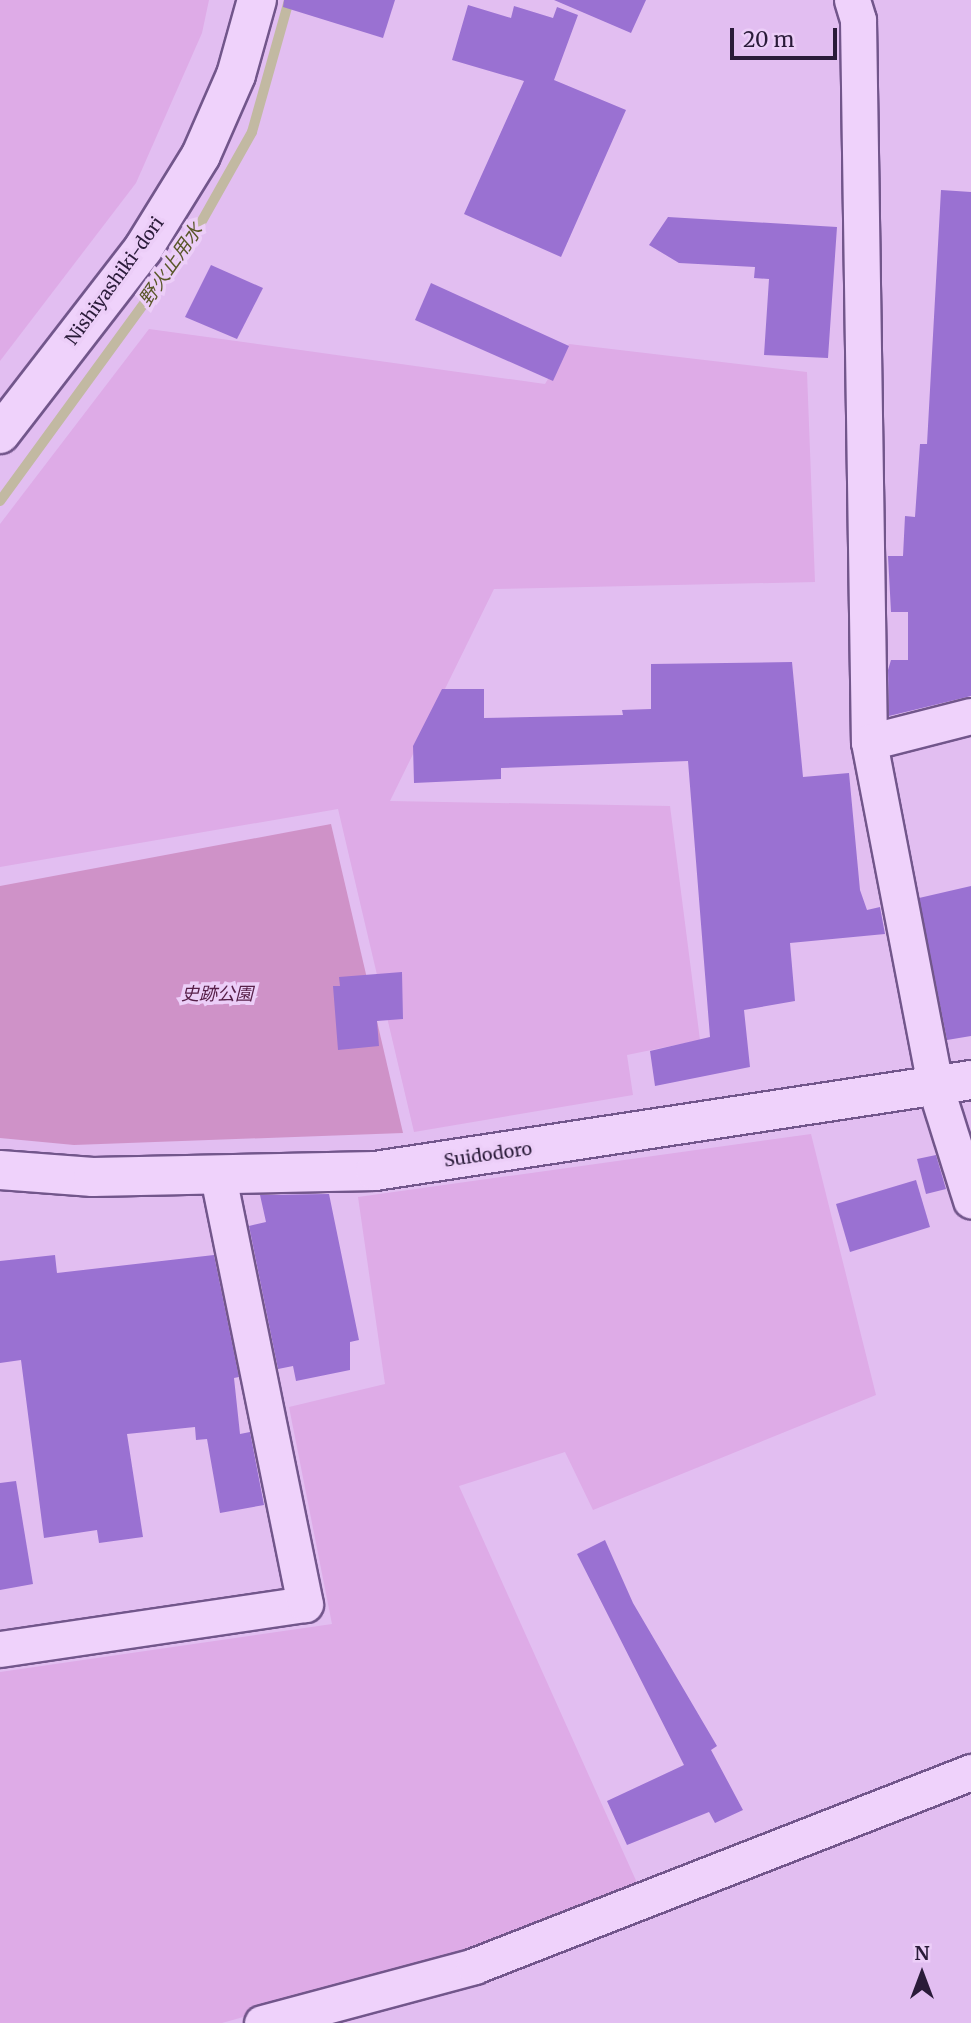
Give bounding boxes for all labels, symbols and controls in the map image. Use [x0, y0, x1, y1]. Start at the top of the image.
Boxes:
scale bar [733, 14, 840, 58]
text: 20 m [743, 26, 794, 53]
street label: Nishiyashiki-dori [61, 213, 169, 349]
water label: 野火止用水 [134, 220, 208, 310]
park label: 史跡公園 [181, 983, 253, 1005]
street label: Suidodoro [443, 1138, 533, 1172]
north arrow [887, 1939, 957, 2009]
text: N [914, 1941, 930, 1965]

